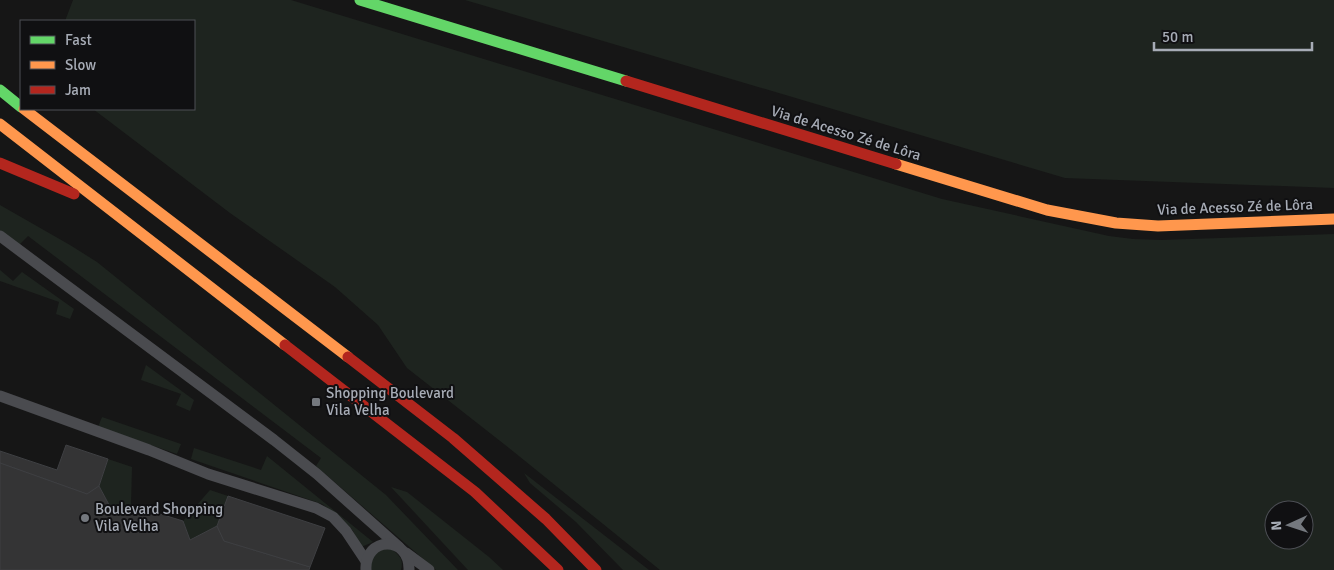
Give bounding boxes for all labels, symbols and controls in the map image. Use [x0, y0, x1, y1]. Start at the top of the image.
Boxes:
legend [20, 20, 195, 110]
scale bar [1154, 20, 1312, 52]
text: 50 m [1162, 28, 1193, 46]
text: Fast [65, 31, 92, 49]
text: Slow [65, 56, 96, 74]
text: Jam [65, 81, 91, 99]
street label: Via de Acesso Zé de Lôra [769, 102, 923, 164]
street label: Via de Acesso Zé de Lôra [1157, 195, 1313, 219]
place label: Shopping Boulevard Vila Velha [326, 384, 454, 419]
marker: Shopping Boulevard Vila Velha [310, 396, 322, 408]
place label: Boulevard Shopping Vila Velha [95, 500, 223, 535]
north arrow [1264, 500, 1314, 550]
marker: Boulevard Shopping Vila Velha [79, 512, 91, 524]
text: N [1268, 520, 1285, 531]

